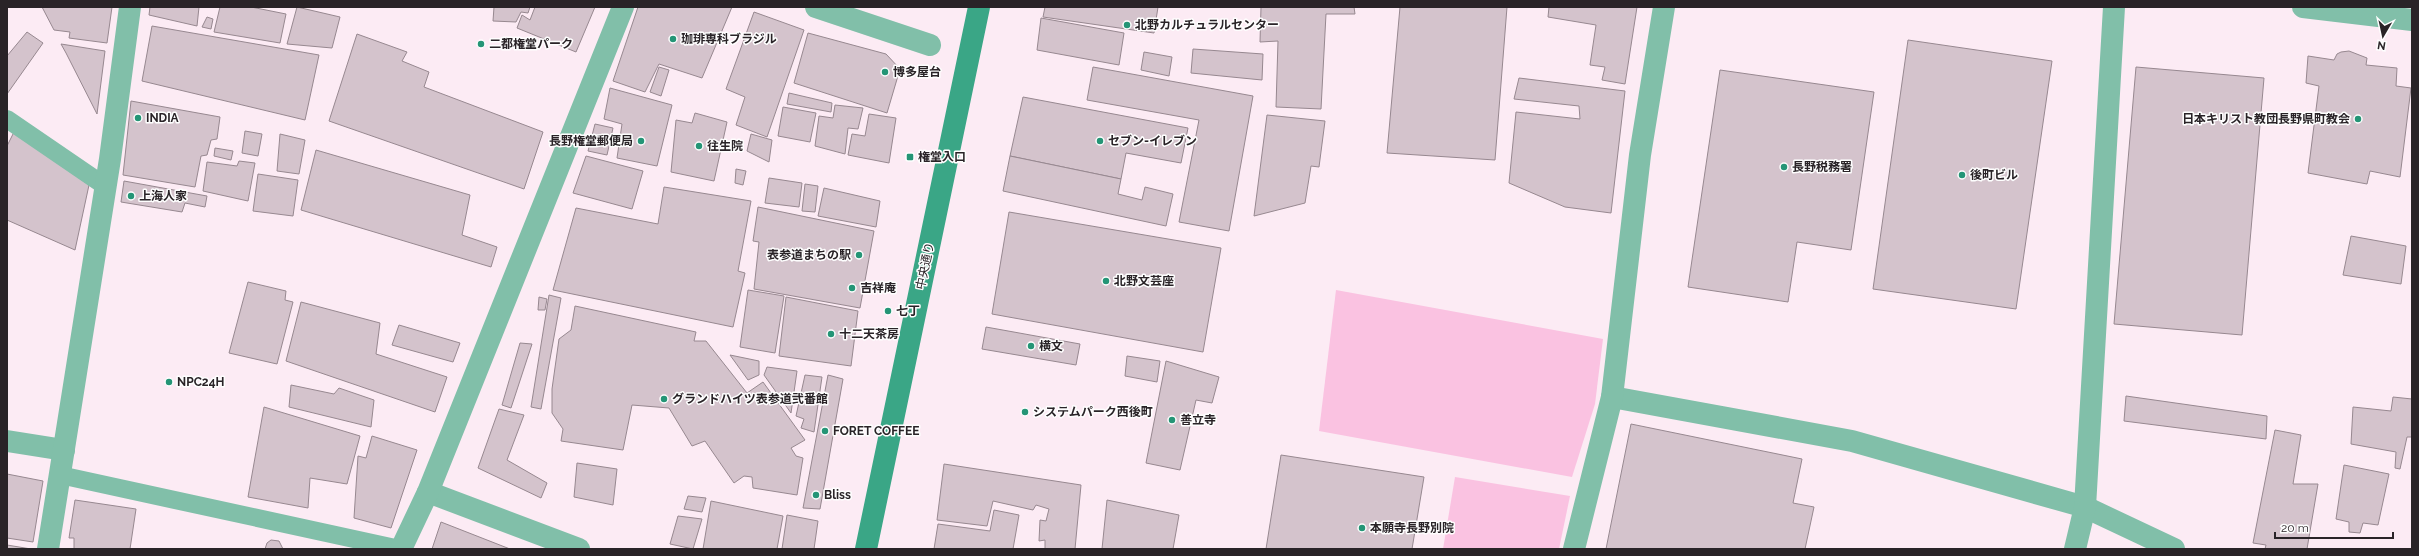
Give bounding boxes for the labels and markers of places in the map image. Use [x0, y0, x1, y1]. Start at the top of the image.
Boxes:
place label: 北野カルチュラルセンター [1135, 18, 1279, 32]
marker: 北野カルチュラルセンター [1122, 20, 1132, 30]
place label: 珈琲専科ブラジル [681, 32, 777, 46]
marker: 珈琲専科ブラジル [668, 34, 678, 44]
place label: 二都権堂パーク [489, 37, 573, 51]
marker: 二都権堂パーク [476, 39, 486, 49]
place label: 博多屋台 [893, 65, 941, 79]
marker: 博多屋台 [880, 67, 890, 77]
place label: INDIA [146, 111, 180, 125]
place label: 日本キリスト教団長野県町教会 [2182, 112, 2350, 126]
marker: INDIA [133, 113, 143, 123]
marker: 日本キリスト教団長野県町教会 [2353, 114, 2363, 124]
place label: 長野権堂郵便局 [549, 134, 633, 148]
place label: セブン-イレブン [1108, 134, 1197, 148]
marker: 長野権堂郵便局 [636, 136, 646, 146]
marker: セブン-イレブン [1095, 136, 1105, 146]
place label: 往生院 [707, 139, 743, 153]
marker: 往生院 [694, 141, 704, 151]
place label: 権堂入口 [918, 150, 966, 164]
marker: 権堂入口 [905, 152, 915, 162]
place label: 長野税務署 [1792, 160, 1852, 174]
marker: 長野税務署 [1779, 162, 1789, 172]
place label: 後町ビル [1970, 168, 2018, 182]
marker: 後町ビル [1957, 170, 1967, 180]
place label: 上海人家 [139, 189, 187, 203]
marker: 上海人家 [126, 191, 136, 201]
place label: 表参道まちの駅 [767, 248, 851, 262]
marker: 表参道まちの駅 [854, 250, 864, 260]
place label: 北野文芸座 [1114, 274, 1174, 288]
marker: 北野文芸座 [1101, 276, 1111, 286]
place label: 吉祥庵 [860, 281, 896, 295]
marker: 吉祥庵 [847, 283, 857, 293]
place label: 七丁 [896, 304, 920, 318]
marker: 七丁 [883, 306, 893, 316]
place label: 十二天茶房 [839, 327, 899, 341]
marker: 十二天茶房 [826, 329, 836, 339]
place label: 横文 [1039, 339, 1063, 353]
marker: 横文 [1026, 341, 1036, 351]
place label: NPC24H [177, 375, 224, 389]
marker: NPC24H [164, 377, 174, 387]
place label: グランドハイツ表参道弐番館 [672, 392, 828, 406]
marker: グランドハイツ表参道弐番館 [659, 394, 669, 404]
place label: システムパーク西後町 [1033, 405, 1153, 419]
marker: システムパーク西後町 [1020, 407, 1030, 417]
place label: 善立寺 [1180, 413, 1216, 427]
marker: 善立寺 [1167, 415, 1177, 425]
place label: FORET COFFEE [833, 424, 919, 438]
marker: FORET COFFEE [820, 426, 830, 436]
place label: Bliss [824, 488, 851, 502]
marker: Bliss [811, 490, 821, 500]
place label: 本願寺長野別院 [1370, 521, 1454, 535]
marker: 本願寺長野別院 [1357, 523, 1367, 533]

